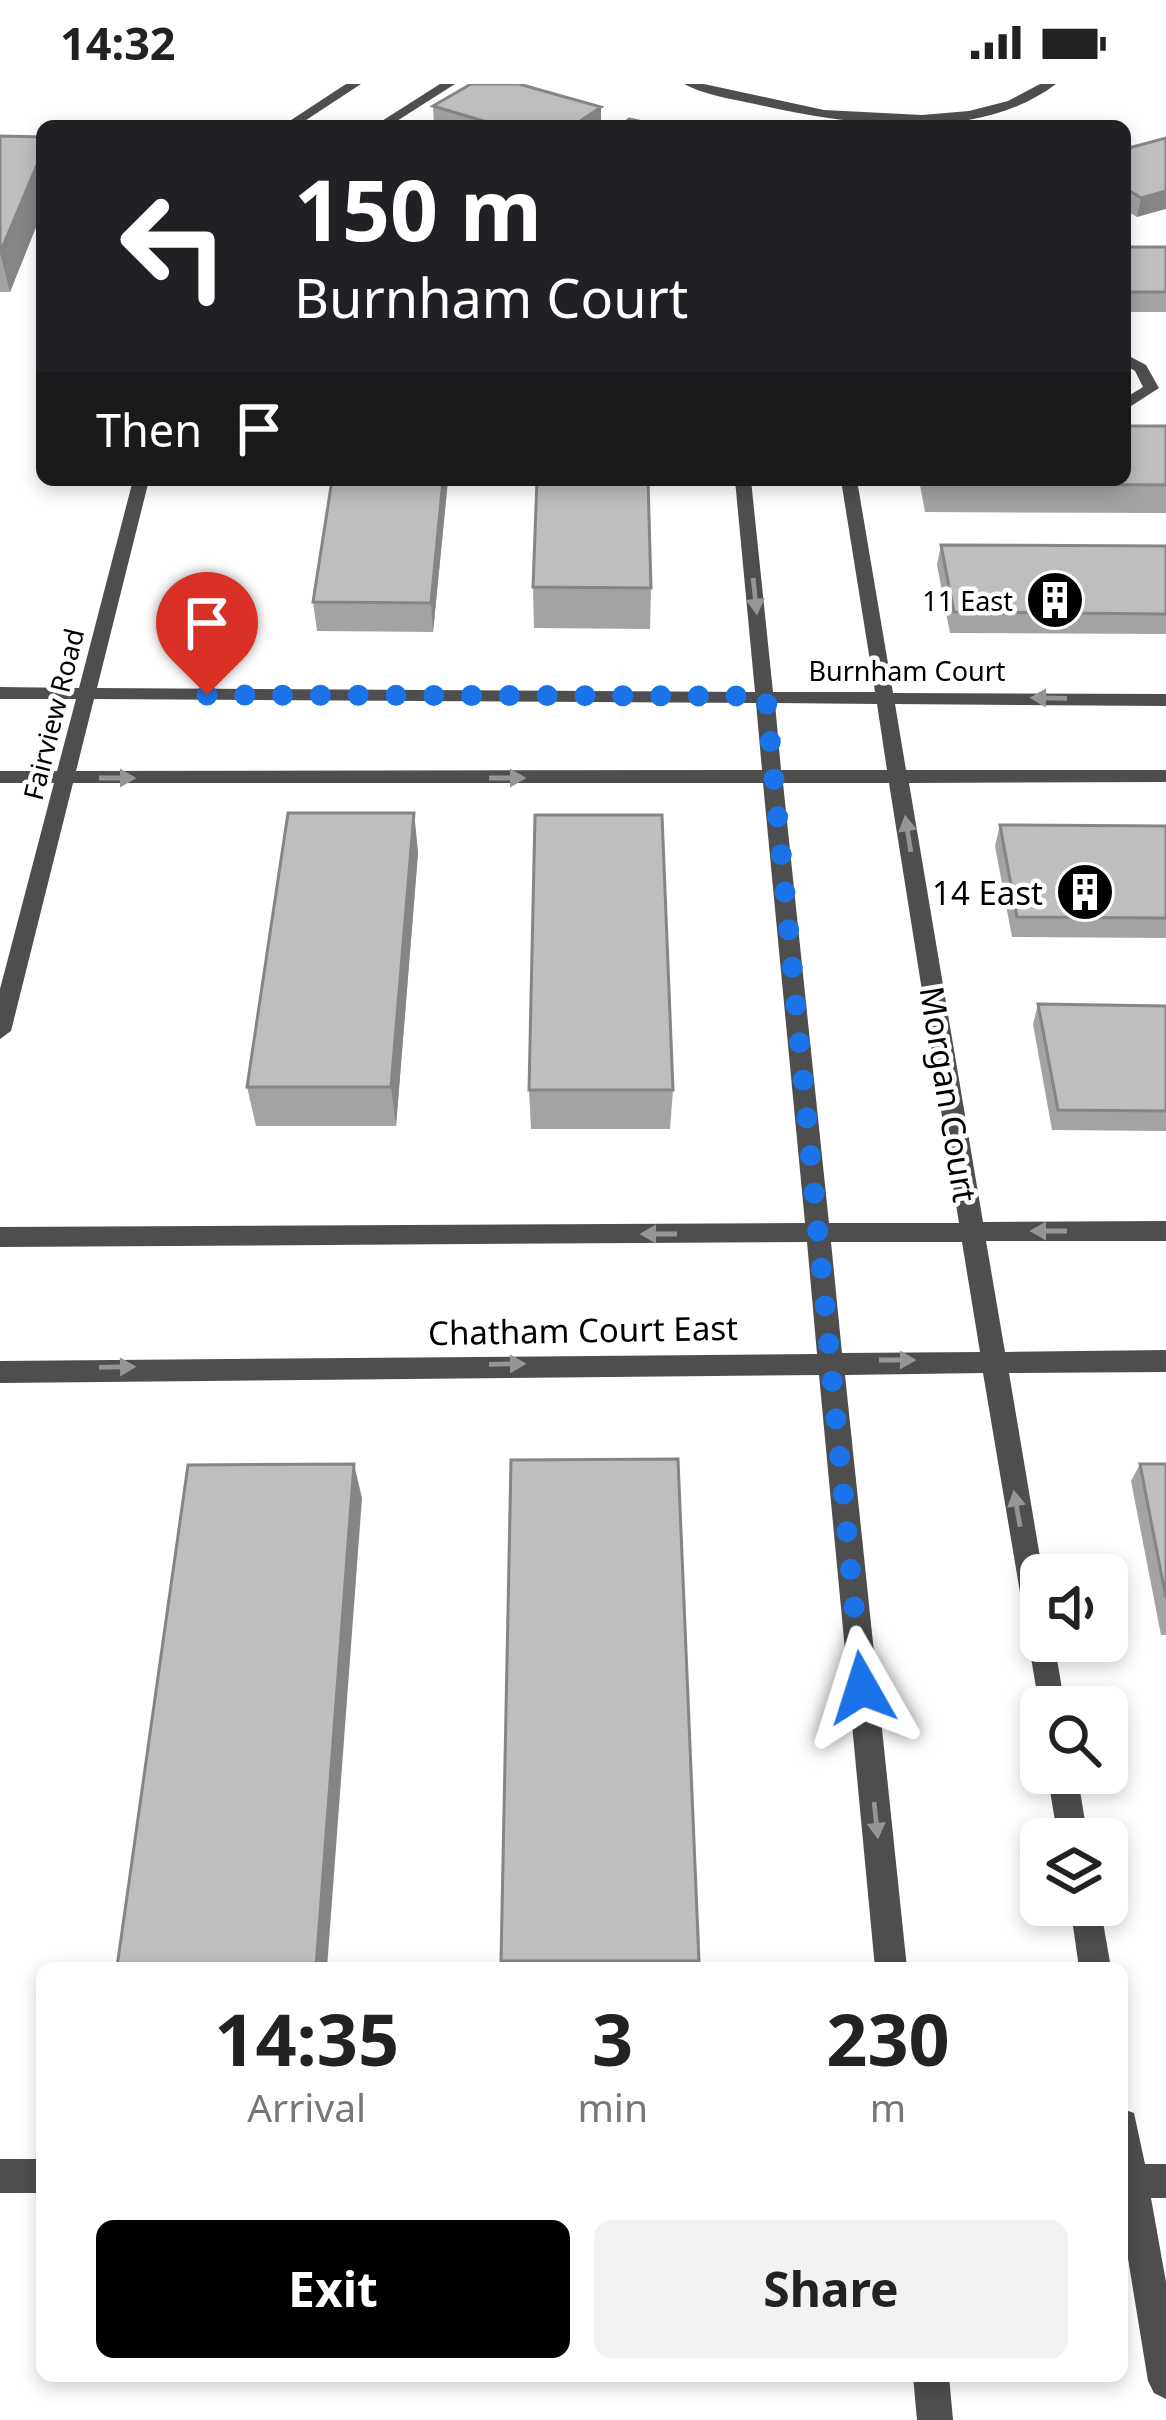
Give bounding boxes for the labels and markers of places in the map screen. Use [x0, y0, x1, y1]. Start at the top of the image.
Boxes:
building icon: 11 East [1024, 569, 1086, 631]
pin [156, 572, 258, 695]
place label: 11 East [922, 582, 1013, 619]
building icon: 14 East [1054, 861, 1116, 923]
place label: 14 East [932, 870, 1043, 915]

